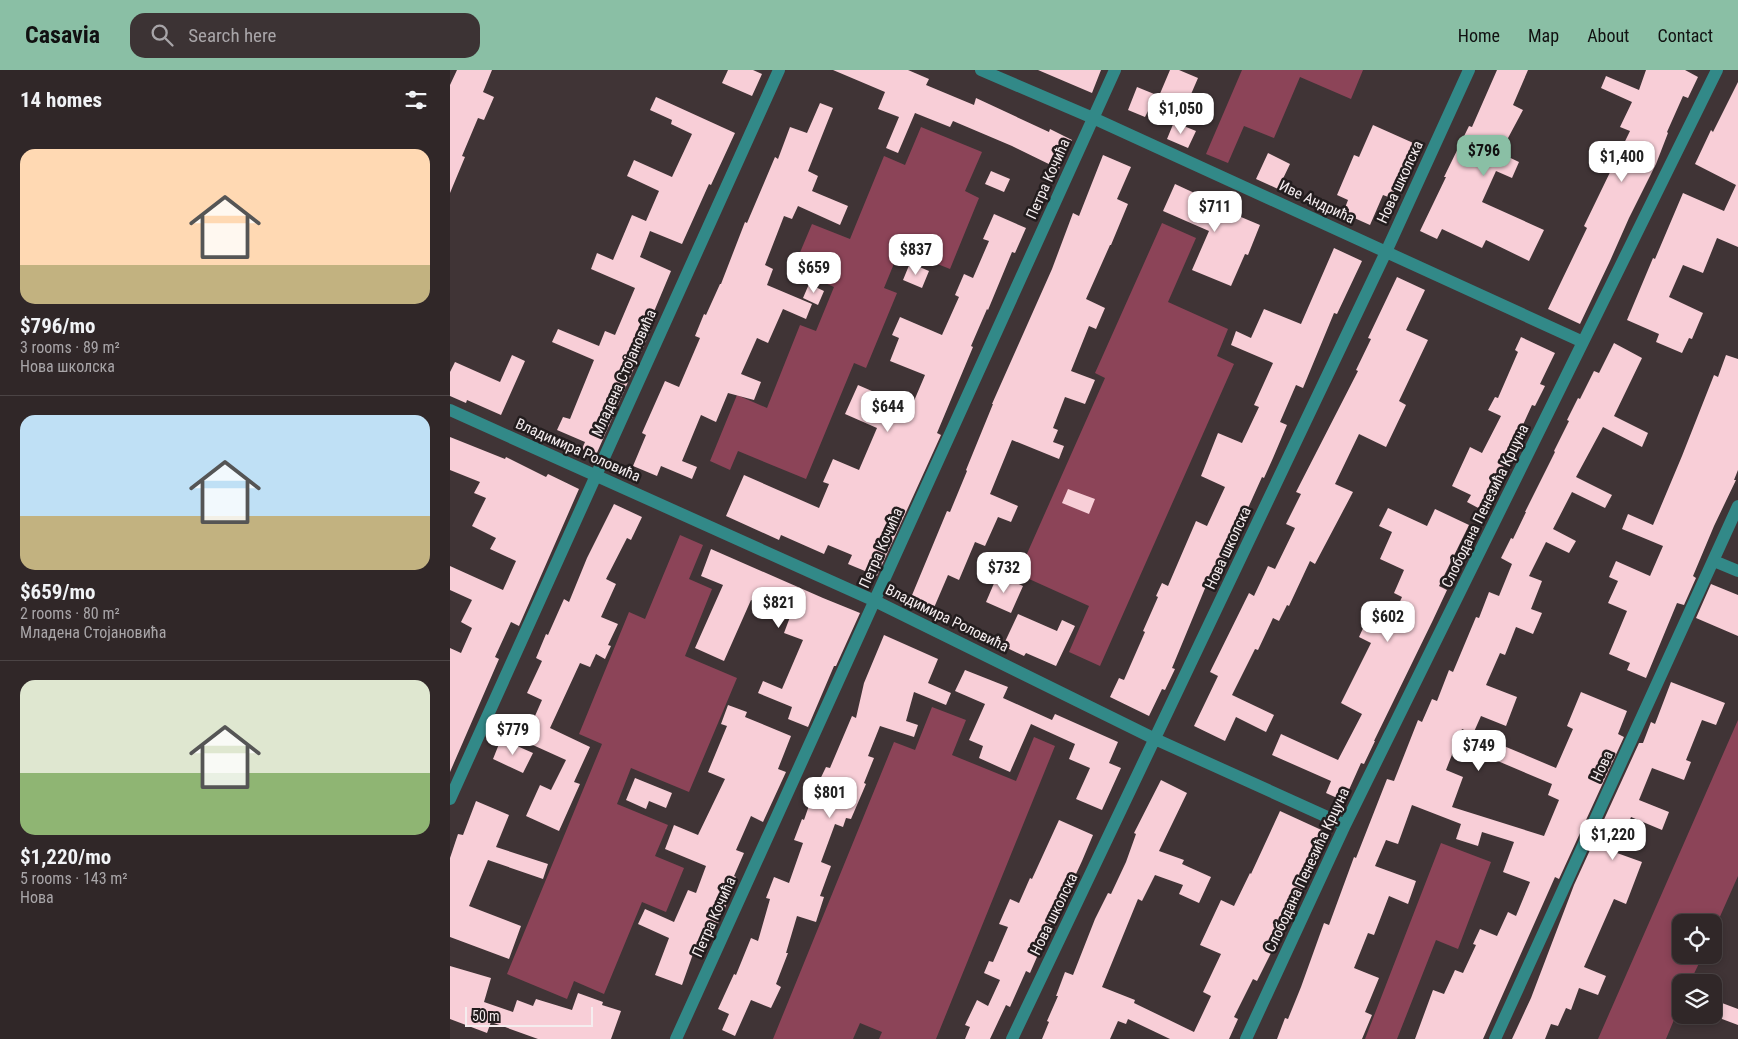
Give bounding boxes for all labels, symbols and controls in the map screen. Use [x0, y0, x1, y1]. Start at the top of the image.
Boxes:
search box [130, 13, 480, 58]
text: Casavia [25, 21, 100, 49]
icon: search [148, 21, 176, 49]
text: Search here [188, 24, 277, 47]
text: Home [1458, 25, 1500, 46]
text: Map [1528, 25, 1559, 46]
text: About [1587, 25, 1629, 46]
text: Contact [1657, 25, 1713, 46]
icon: filters [402, 86, 430, 114]
text: 14 homes [20, 88, 102, 112]
pin: $1,050 [1140, 92, 1222, 135]
text: $1,050 [1159, 99, 1203, 118]
pin: $796 [1454, 134, 1514, 177]
street label: Петра Кочића [1022, 136, 1074, 222]
street label: Нова школска [1373, 138, 1427, 226]
pin: $1,400 [1581, 140, 1663, 183]
text: $796 [1468, 141, 1500, 160]
text: $1,400 [1600, 147, 1644, 166]
street label: Иве Андрића [1276, 177, 1358, 227]
icon: home [180, 182, 270, 272]
pin: $711 [1185, 190, 1245, 233]
text: $711 [1199, 197, 1231, 216]
pin: $837 [886, 234, 946, 276]
text: $837 [900, 240, 932, 259]
pin: $659 [784, 252, 844, 294]
text: $659 [798, 258, 830, 277]
street label: Младена Стојановића [588, 307, 660, 439]
text: $796/mo [20, 314, 95, 338]
text: 3 rooms · 89 m² [20, 338, 120, 357]
text: Нова школска [20, 357, 115, 376]
pin: $644 [858, 390, 918, 433]
text: $644 [872, 397, 904, 416]
street label: Владимира Роловића [513, 414, 643, 486]
street label: Слободана Пенезића Крцуна [1438, 421, 1532, 591]
icon: home [180, 447, 270, 537]
street label: Нова школска [1201, 504, 1255, 592]
street label: Петра Кочића [855, 505, 907, 591]
pin: $732 [974, 552, 1034, 594]
text: $732 [988, 558, 1020, 577]
text: $659/mo [20, 580, 95, 604]
street label: Владимира Роловића [883, 580, 1011, 656]
pin: $821 [749, 586, 809, 629]
text: $821 [763, 593, 795, 612]
pin: $602 [1358, 600, 1418, 643]
text: 2 rooms · 80 m² [20, 604, 120, 623]
text: $602 [1372, 607, 1404, 626]
text: Младена Стојановића [20, 623, 166, 642]
icon: home [180, 712, 270, 802]
pin: $779 [483, 714, 543, 756]
text: $779 [497, 720, 529, 739]
pin: $749 [1449, 730, 1509, 772]
text: $749 [1463, 736, 1495, 755]
street label: Нова [1587, 748, 1617, 784]
pin: $801 [800, 776, 860, 819]
text: $801 [814, 783, 846, 802]
street label: Слободана Пенезића Крцуна [1261, 785, 1353, 955]
pin: $1,220 [1572, 818, 1654, 861]
text: $1,220 [1591, 825, 1635, 844]
text: $1,220/mo [20, 845, 111, 869]
text: 5 rooms · 143 m² [20, 869, 128, 888]
street label: Нова школска [1026, 870, 1082, 958]
street label: Петра Кочића [688, 874, 740, 960]
text: Нова [20, 888, 54, 907]
map controls [1672, 914, 1722, 1024]
button: locate [1672, 914, 1722, 964]
button: layers [1672, 974, 1722, 1024]
scale bar [465, 1004, 592, 1027]
text: 50 m [472, 1008, 500, 1024]

